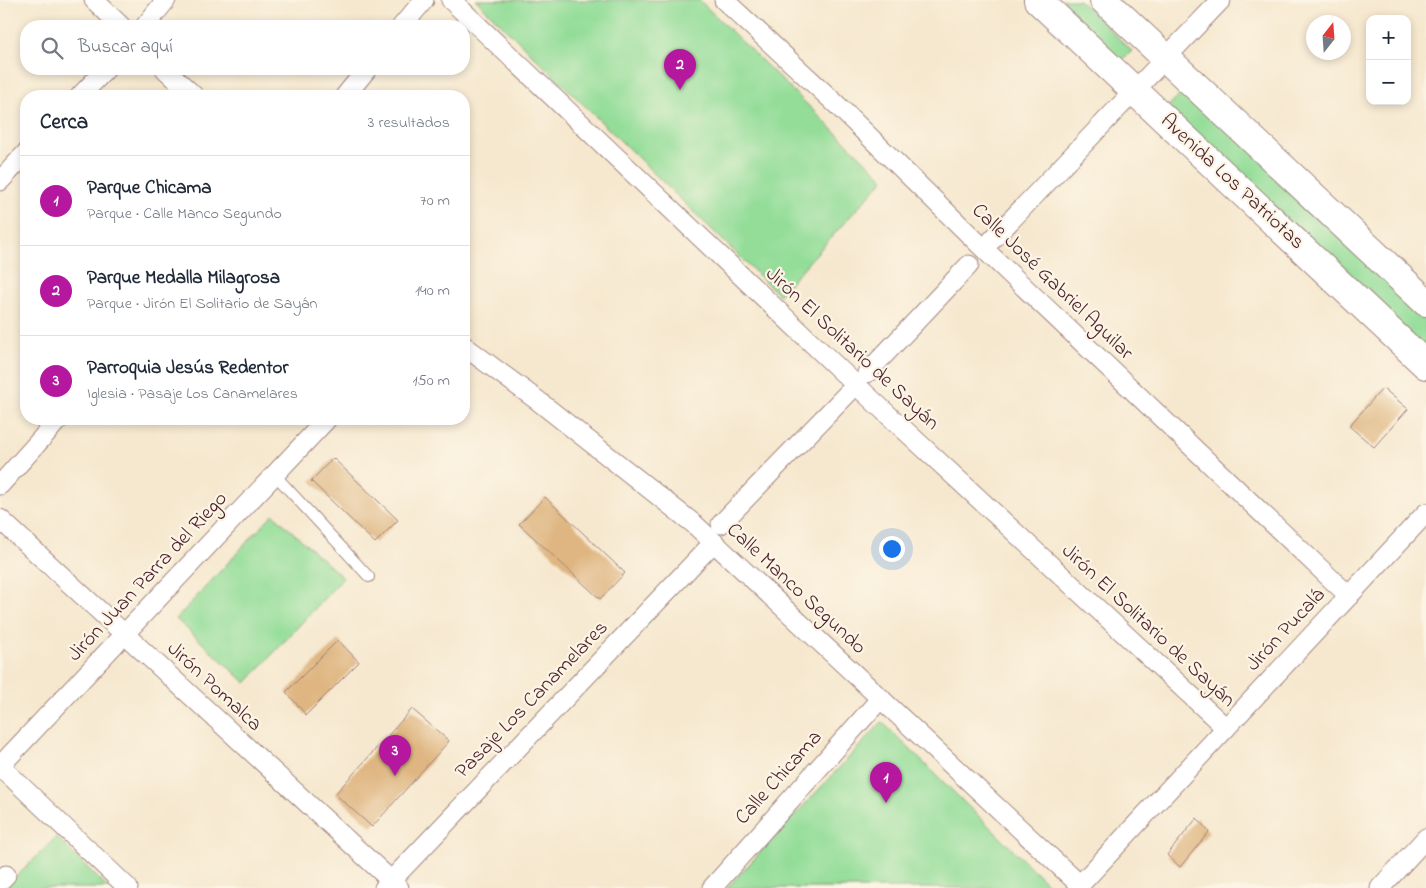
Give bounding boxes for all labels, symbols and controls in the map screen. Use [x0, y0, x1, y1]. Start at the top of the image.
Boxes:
north arrow [1306, 15, 1351, 60]
map controls [1366, 15, 1411, 105]
button: + [1366, 15, 1411, 60]
search box [20, 20, 470, 75]
icon: search [38, 34, 66, 62]
text: Buscar aquí [78, 34, 173, 61]
pin: 2 [664, 49, 696, 90]
button: − [1366, 60, 1411, 105]
street label: Avenida Los Patriotas [1153, 107, 1311, 257]
text: Cerca [40, 108, 88, 138]
text: 3 resultados [368, 111, 450, 135]
text: Parque Chicama [87, 175, 212, 202]
text: 1 [53, 189, 59, 213]
text: 70 m [420, 189, 450, 213]
street label: Calle José Gabriel Aguilar [963, 197, 1140, 369]
text: Parque · Calle Manco Segundo [87, 202, 282, 226]
street label: Jirón El Solitario de Sayán [757, 260, 946, 439]
text: Parque Medalla Milagrosa [87, 265, 280, 292]
text: 2 [52, 279, 60, 303]
text: 140 m [415, 279, 450, 303]
text: Parque · Jirón El Solitario de Sayán [87, 292, 317, 316]
text: Parroquia Jesús Redentor [87, 355, 288, 382]
text: 3 [53, 369, 59, 393]
text: 150 m [412, 369, 450, 393]
text: Iglesia · Pasaje Los Canamelares [87, 382, 298, 406]
street label: Jirón Juan Parra del Riego [61, 485, 237, 670]
street label: Calle Manco Segundo [718, 516, 873, 664]
your location [879, 536, 905, 562]
street label: Jirón El Solitario de Sayán [1053, 537, 1242, 716]
street label: Jirón Pucalá [1239, 581, 1333, 679]
street label: Pasaje Los Canamelares [448, 614, 616, 786]
street label: Jirón Pomalca [160, 635, 268, 739]
street label: Calle Chicama [728, 724, 830, 832]
pin: 3 [379, 735, 411, 776]
pin: 1 [870, 762, 902, 803]

